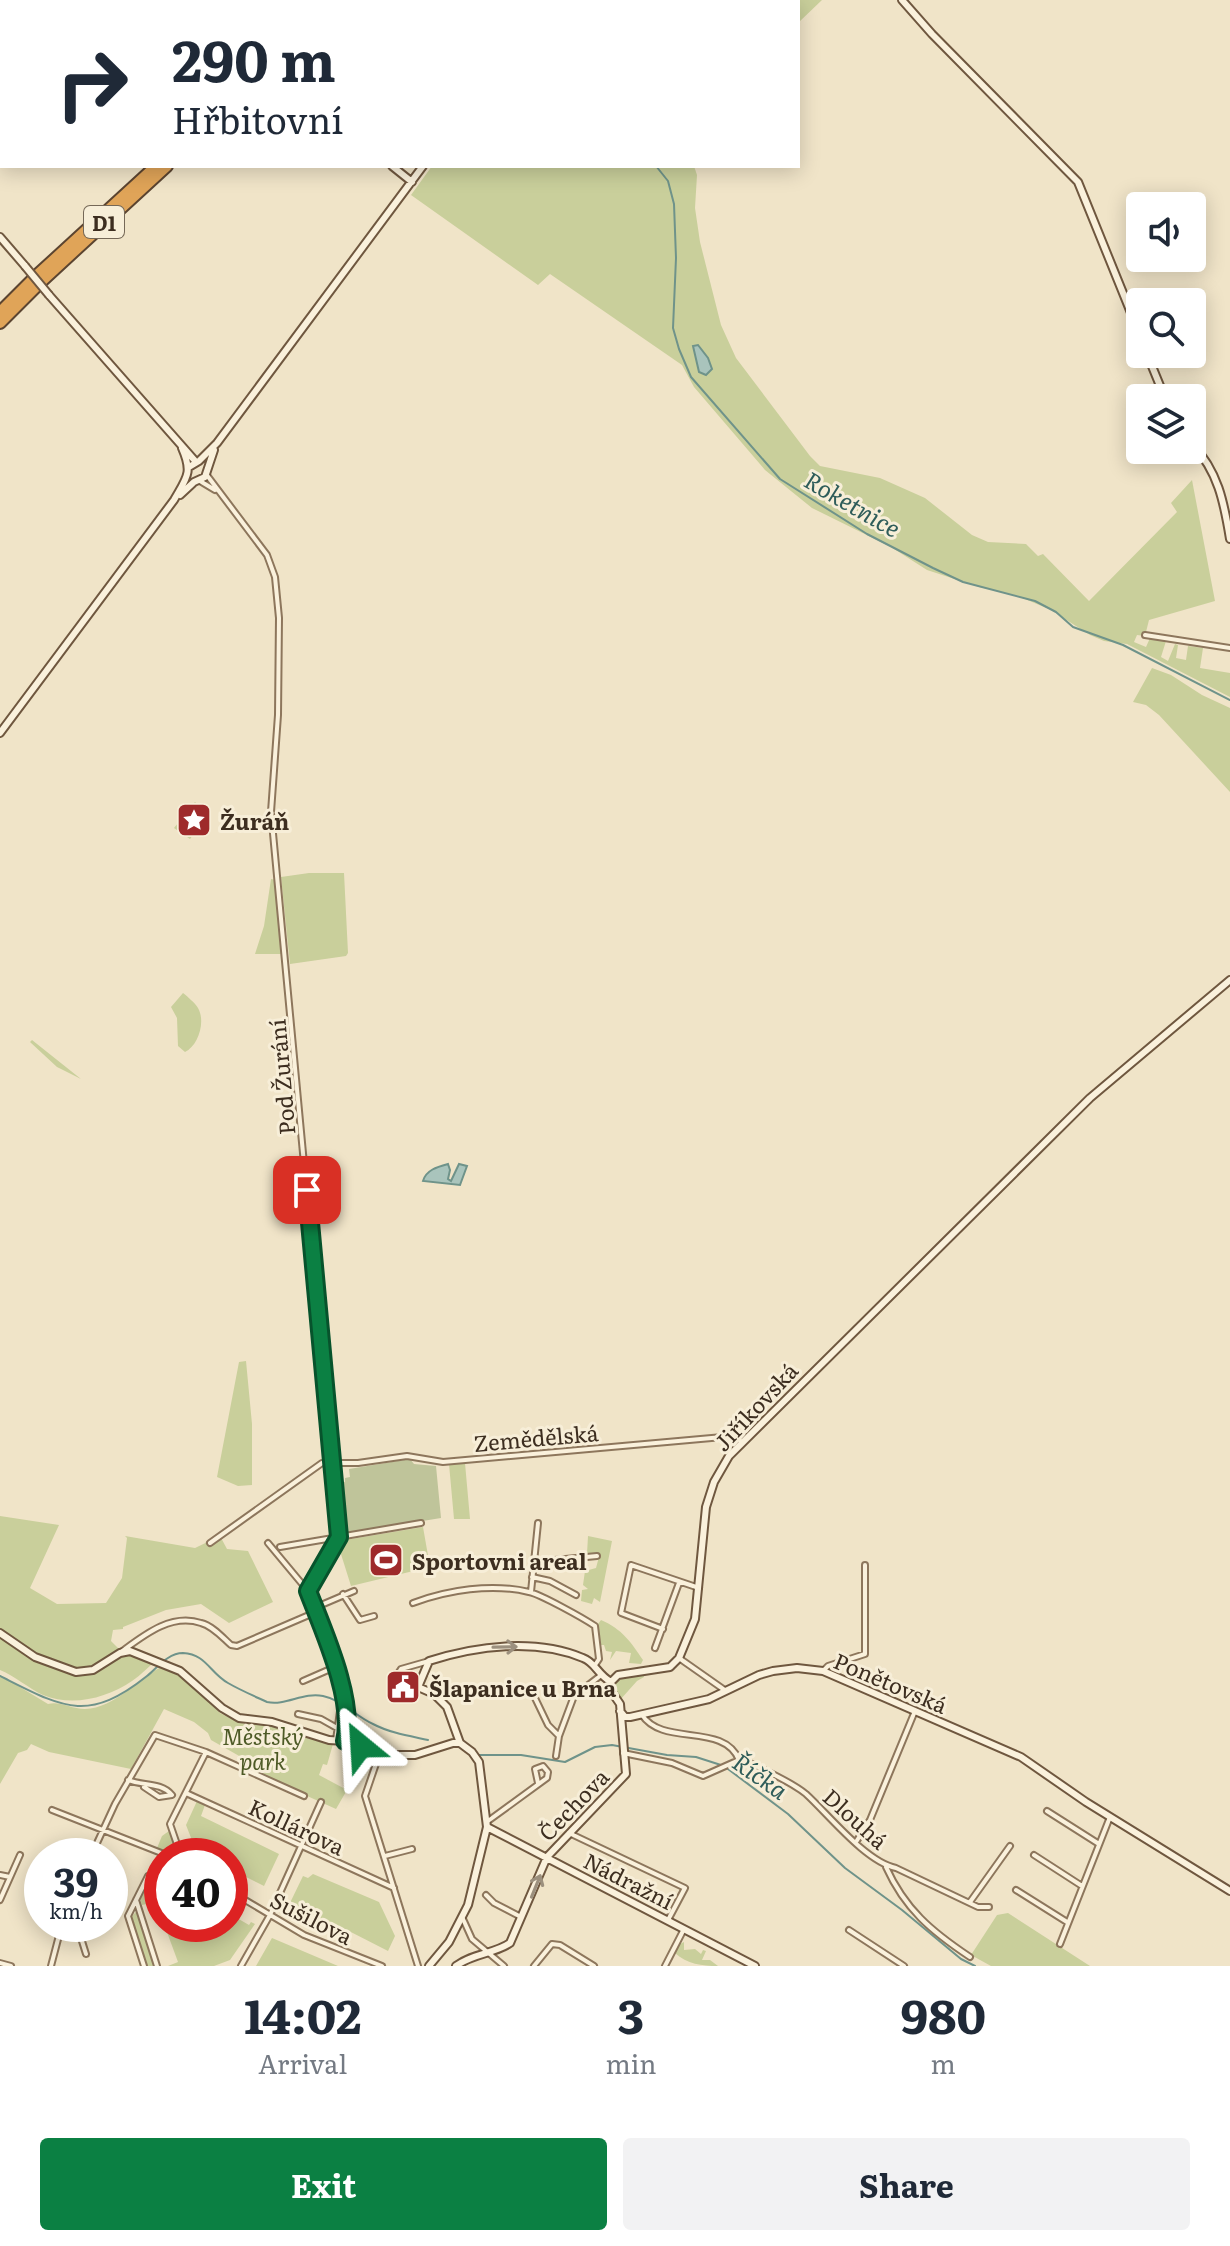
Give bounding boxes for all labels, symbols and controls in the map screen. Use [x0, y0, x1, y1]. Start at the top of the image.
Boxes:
text: 290 m [172, 16, 336, 99]
icon: right [40, 32, 144, 136]
text: Hřbitovní [172, 92, 343, 145]
map controls [1126, 192, 1206, 464]
button: sound [1126, 192, 1206, 272]
road number: D1 [84, 206, 124, 238]
button: search [1126, 288, 1206, 368]
button: layers [1126, 384, 1206, 464]
water label: Roketnice [798, 461, 908, 545]
place icon: Žuráň [175, 801, 213, 839]
place label: Žuráň [220, 804, 289, 837]
street label: Pod Žurání [260, 1018, 302, 1136]
pin [273, 1156, 341, 1224]
icon: arrive [285, 1168, 329, 1212]
street label: Jiříkovská [705, 1354, 805, 1458]
street label: Zemědělská [472, 1415, 600, 1459]
sports icon: Sportovni areal [367, 1541, 405, 1579]
place label: Sportovni areal [412, 1544, 587, 1577]
one-way arrow [491, 1640, 518, 1655]
street label: Ponětovská [829, 1643, 953, 1721]
public building icon: Šlapanice u Brna [384, 1668, 422, 1706]
place label: Šlapanice u Brna [429, 1671, 617, 1704]
position arrow [319, 1704, 403, 1788]
park label: Městský park [222, 1719, 304, 1777]
water label: Říčka [726, 1743, 796, 1807]
street label: Čechova [530, 1760, 616, 1848]
street label: Dlouhá [816, 1780, 896, 1856]
street label: Kollárova [244, 1789, 350, 1863]
speed limit sign: 40 [144, 1838, 248, 1942]
street label: Nádražní [578, 1843, 680, 1917]
text: 39 [53, 1850, 99, 1909]
one-way arrow [529, 1874, 544, 1899]
street label: Sušilova [265, 1882, 359, 1952]
text: km/h [49, 1895, 103, 1925]
text: 14:02 [244, 1978, 361, 2049]
text: 3 [618, 1978, 644, 2049]
text: 980 [900, 1978, 986, 2049]
text: Arrival [258, 2043, 347, 2082]
text: min [605, 2043, 657, 2082]
text: m [931, 2043, 956, 2082]
button: Exit [40, 2138, 607, 2230]
button: Share [623, 2138, 1190, 2230]

